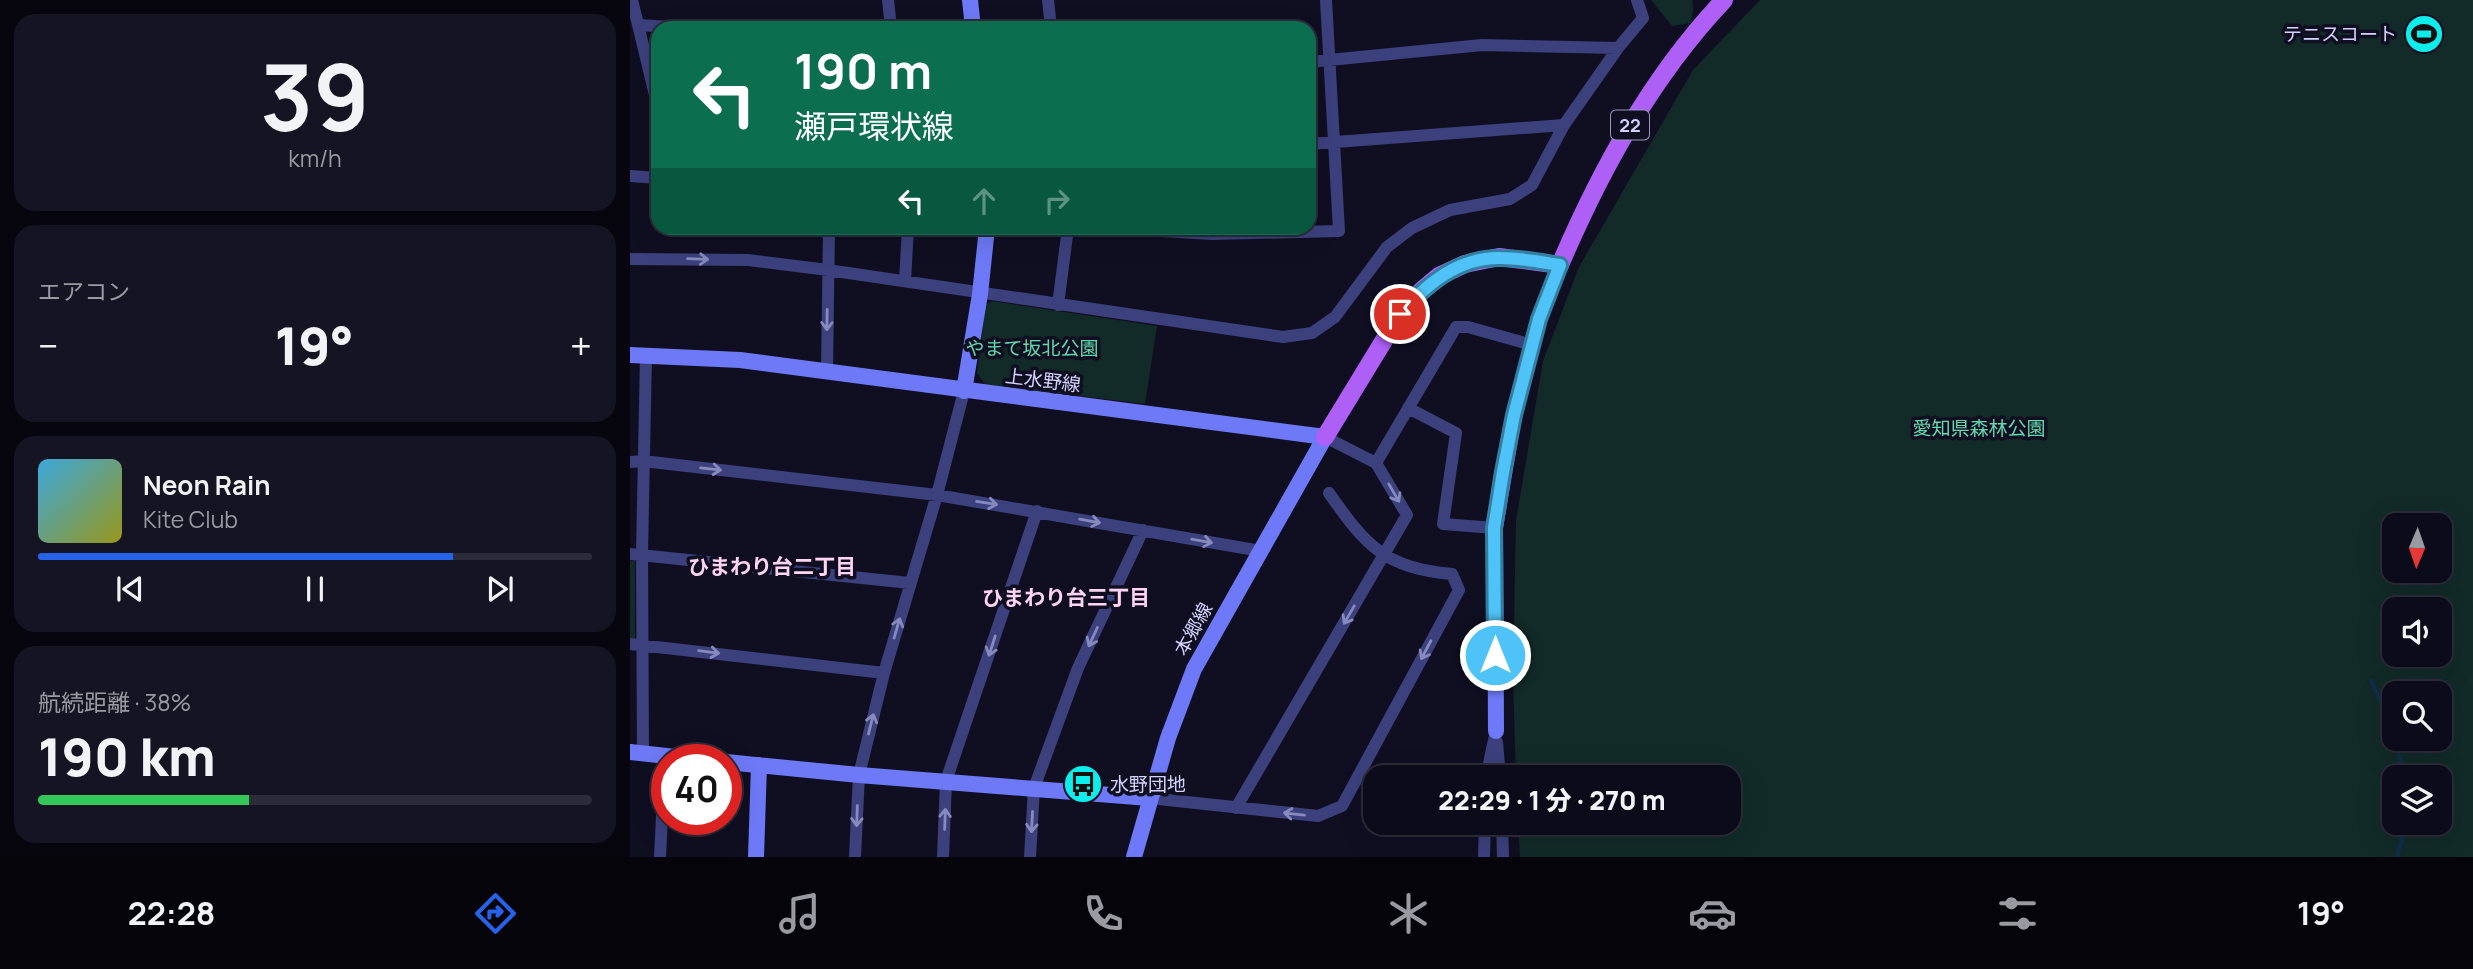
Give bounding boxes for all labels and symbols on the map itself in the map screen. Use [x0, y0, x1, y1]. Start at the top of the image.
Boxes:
sports icon: テニスコート [2403, 13, 2445, 55]
place label: テニスコート [2283, 21, 2397, 47]
road number: 22 [1611, 110, 1649, 140]
one-way arrow [686, 252, 709, 266]
pin [1370, 284, 1430, 344]
one-way arrow [820, 309, 834, 332]
park label: やまて坂北公園 [965, 335, 1099, 361]
street label: 上水野線 [1004, 362, 1082, 398]
park label: 愛知県森林公園 [1912, 415, 2046, 441]
one-way arrow [699, 463, 721, 476]
one-way arrow [1387, 483, 1401, 503]
one-way arrow [975, 497, 998, 510]
north arrow [2382, 513, 2452, 583]
one-way arrow [1078, 515, 1100, 528]
one-way arrow [1190, 535, 1213, 548]
district label: ひまわり台二丁目 [688, 552, 856, 580]
district label: ひまわり台三丁目 [982, 583, 1150, 611]
street label: 本郷線 [1168, 598, 1218, 660]
one-way arrow [1342, 604, 1356, 624]
one-way arrow [892, 617, 905, 639]
position arrow [1458, 618, 1532, 692]
one-way arrow [1086, 626, 1099, 647]
one-way arrow [985, 634, 997, 656]
one-way arrow [1419, 639, 1433, 659]
one-way arrow [697, 646, 720, 659]
one-way arrow [865, 713, 878, 736]
speed limit sign: 40 [651, 744, 742, 835]
bus stop icon: 水野団地 [1062, 763, 1104, 805]
place label: 水野団地 [1110, 771, 1186, 797]
one-way arrow [850, 804, 863, 827]
one-way arrow [1283, 807, 1306, 820]
one-way arrow [938, 808, 951, 831]
one-way arrow [1025, 811, 1038, 834]

